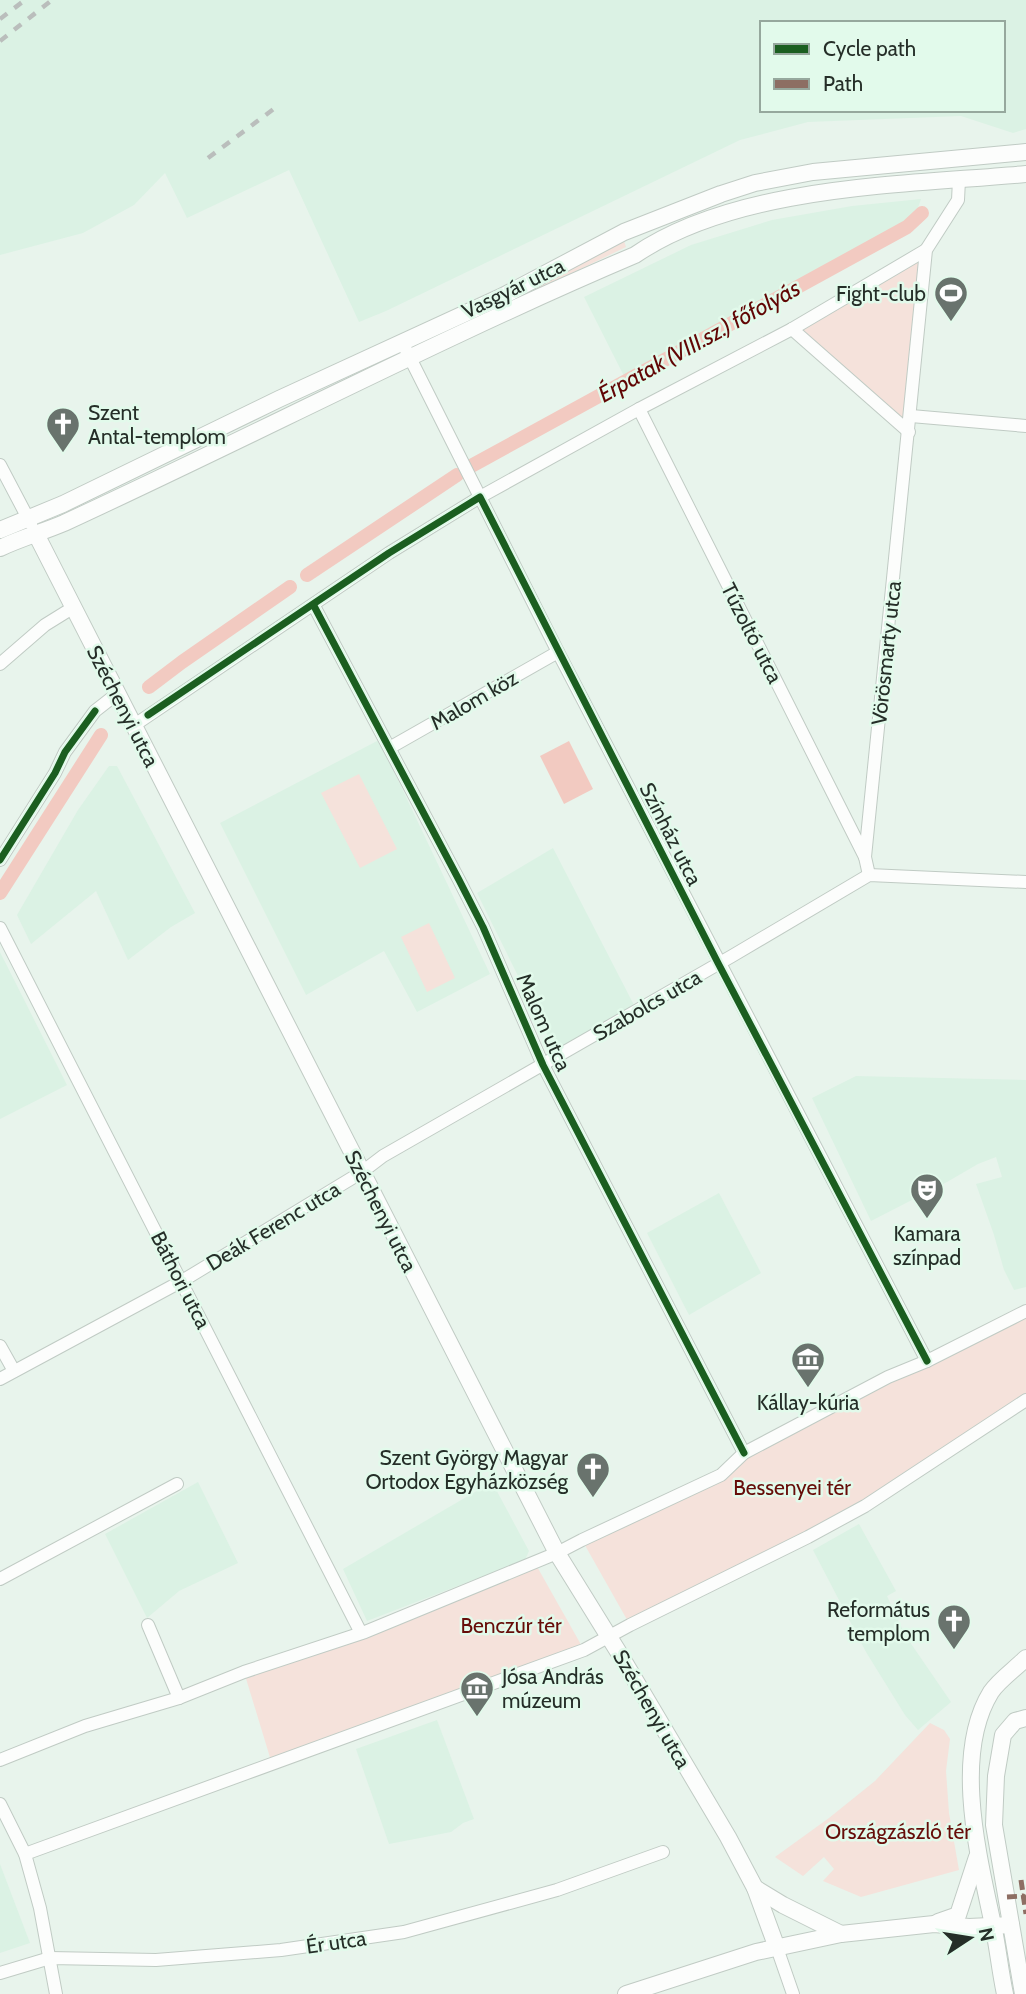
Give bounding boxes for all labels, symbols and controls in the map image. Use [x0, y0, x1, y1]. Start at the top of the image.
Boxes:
legend [760, 21, 1005, 112]
text: Cycle path [823, 36, 916, 61]
text: Path [823, 71, 863, 96]
street label: Vasgyár utca [458, 252, 568, 324]
water label: Érpatak (VIII.sz.) főfolyás [592, 272, 805, 408]
sports icon: Fight-club [932, 274, 970, 323]
place label: Fight-club [836, 281, 926, 306]
place label: Szent Antal-templom [88, 400, 226, 449]
church icon: Szent Antal-templom [44, 405, 82, 454]
street label: Tűzoltó utca [716, 579, 788, 687]
street label: Vörösmarty utca [866, 580, 906, 726]
street label: Széchenyi utca [82, 641, 164, 771]
street label: Malom köz [426, 665, 522, 735]
street label: Színház utca [634, 779, 708, 889]
street label: Szabolcs utca [589, 964, 705, 1046]
street label: Malom utca [511, 969, 577, 1075]
street label: Széchenyi utca [340, 1146, 422, 1276]
theatre icon: Kamara színpad [908, 1171, 946, 1220]
street label: Deák Ferenc utca [202, 1176, 344, 1276]
place label: Kamara színpad [893, 1221, 961, 1270]
street label: Báthori utca [146, 1227, 216, 1333]
museum icon: Kállay-kúria [789, 1340, 827, 1389]
place label: Kállay-kúria [757, 1390, 859, 1415]
place label: Szent György Magyar Ortodox Egyházközség [365, 1445, 569, 1494]
church icon: Szent György Magyar Ortodox Egyházközség [574, 1450, 612, 1499]
park label: Bessenyei tér [733, 1475, 851, 1500]
place label: Református templom [827, 1597, 930, 1646]
church icon: Református templom [935, 1602, 973, 1651]
park label: Benczúr tér [460, 1613, 562, 1638]
street label: Széchenyi utca [608, 1645, 696, 1773]
place label: Jósa András múzeum [501, 1664, 604, 1713]
museum icon: Jósa András múzeum [458, 1669, 496, 1718]
park label: Országzászló tér [825, 1819, 971, 1844]
north arrow [935, 1903, 1005, 1973]
street label: Ér utca [304, 1925, 368, 1959]
text: N [973, 1926, 999, 1944]

